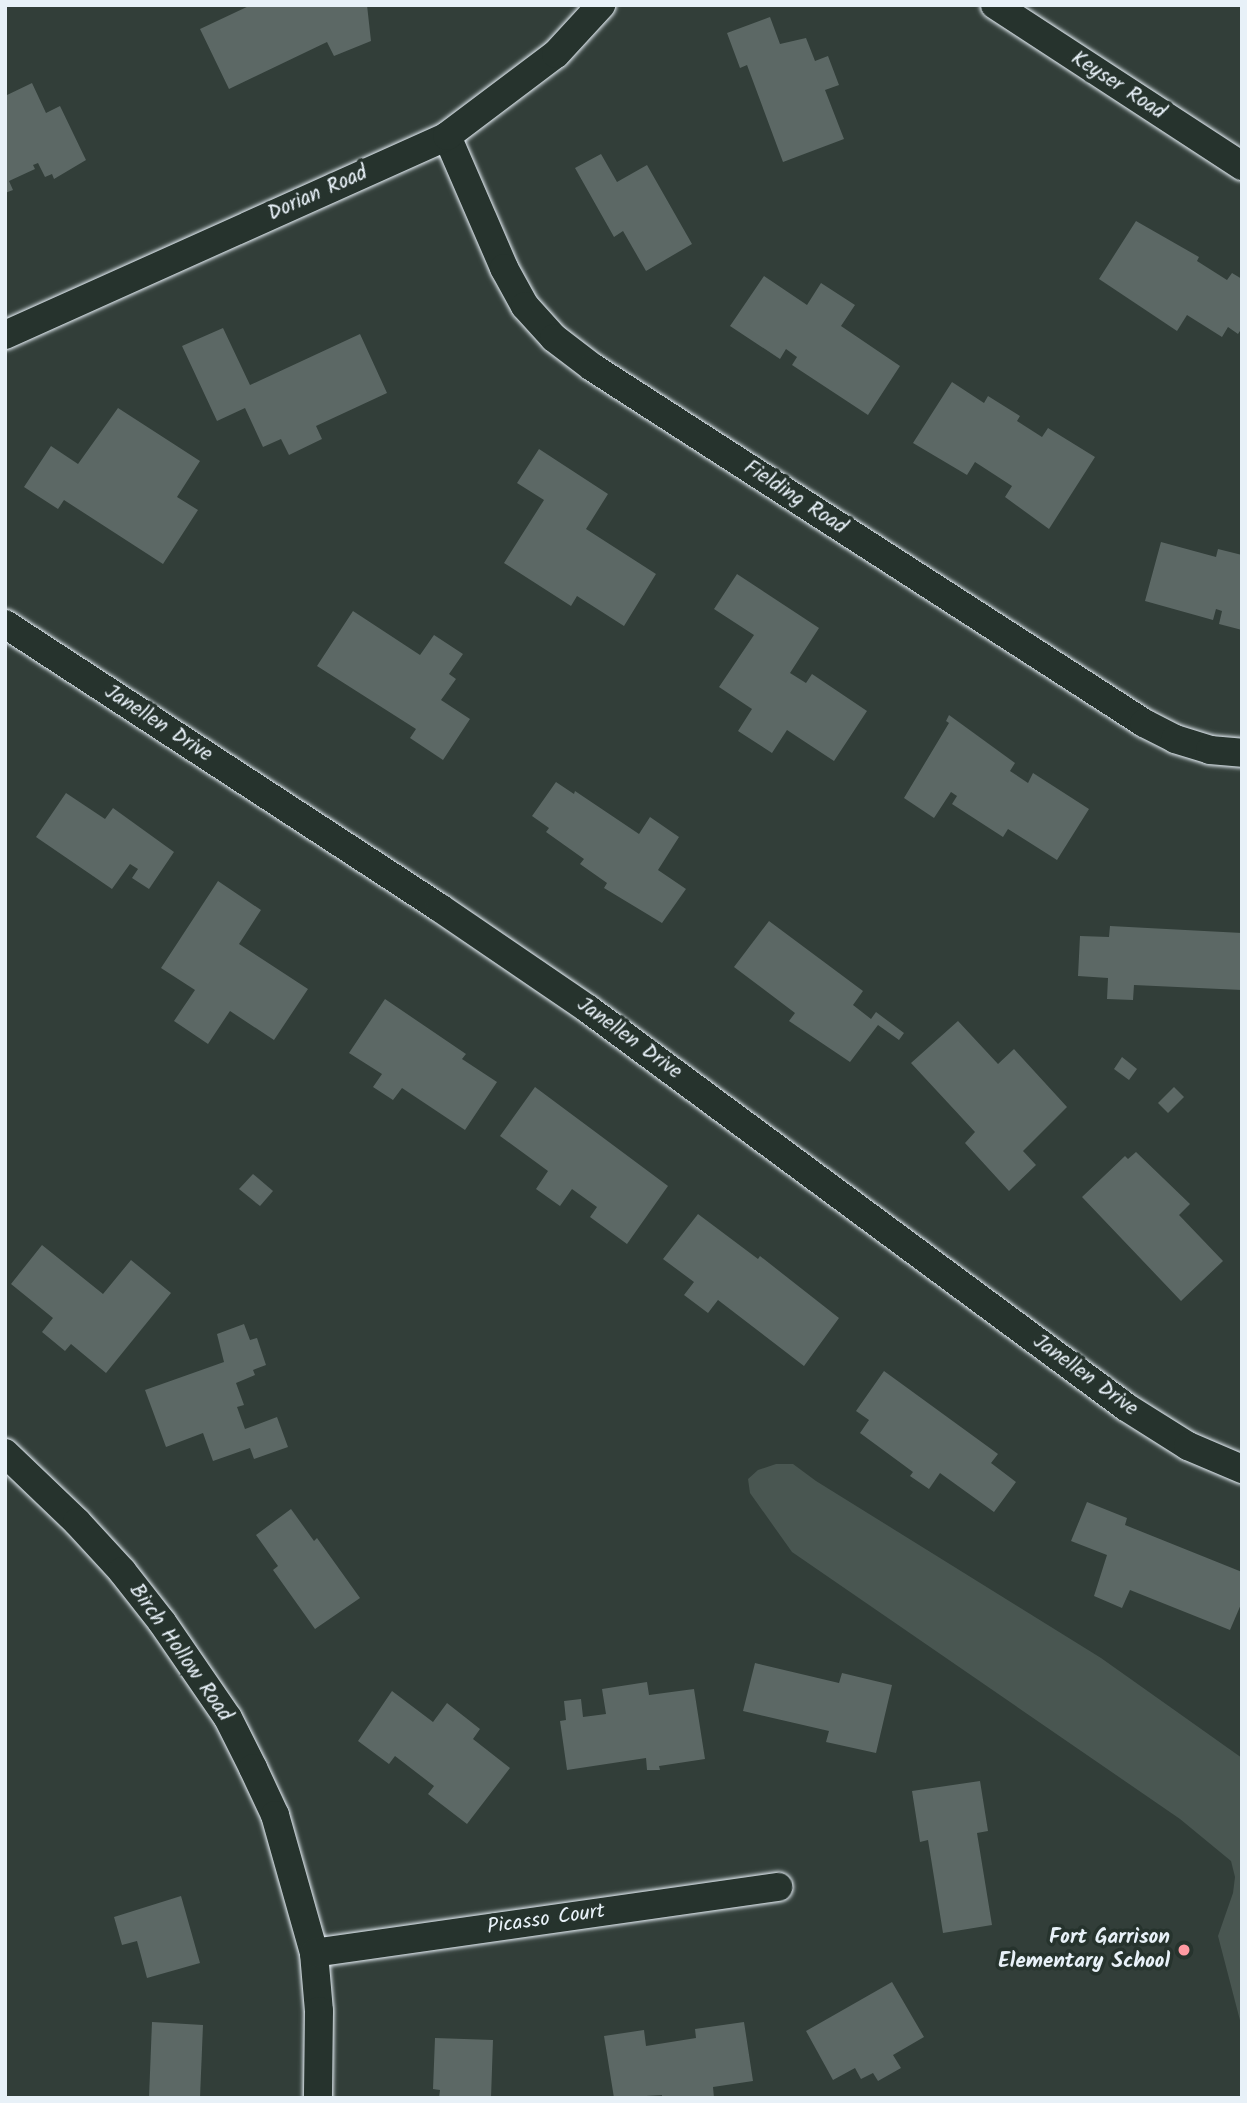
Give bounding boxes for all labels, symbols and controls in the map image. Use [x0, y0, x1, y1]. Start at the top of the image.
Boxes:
street label: Keyser Road [1066, 46, 1170, 126]
street label: Dorian Road [264, 161, 372, 227]
street label: Fielding Road [739, 455, 851, 541]
street label: Janellen Drive [99, 680, 217, 768]
street label: Janellen Drive [572, 993, 686, 1085]
street label: Janellen Drive [1028, 1330, 1142, 1422]
street label: Birch Hollow Road [123, 1579, 237, 1727]
street label: Picasso Court [485, 1899, 607, 1941]
place label: Fort Garrison Elementary School [998, 1925, 1170, 1975]
marker: Fort Garrison Elementary School [1176, 1942, 1192, 1958]

